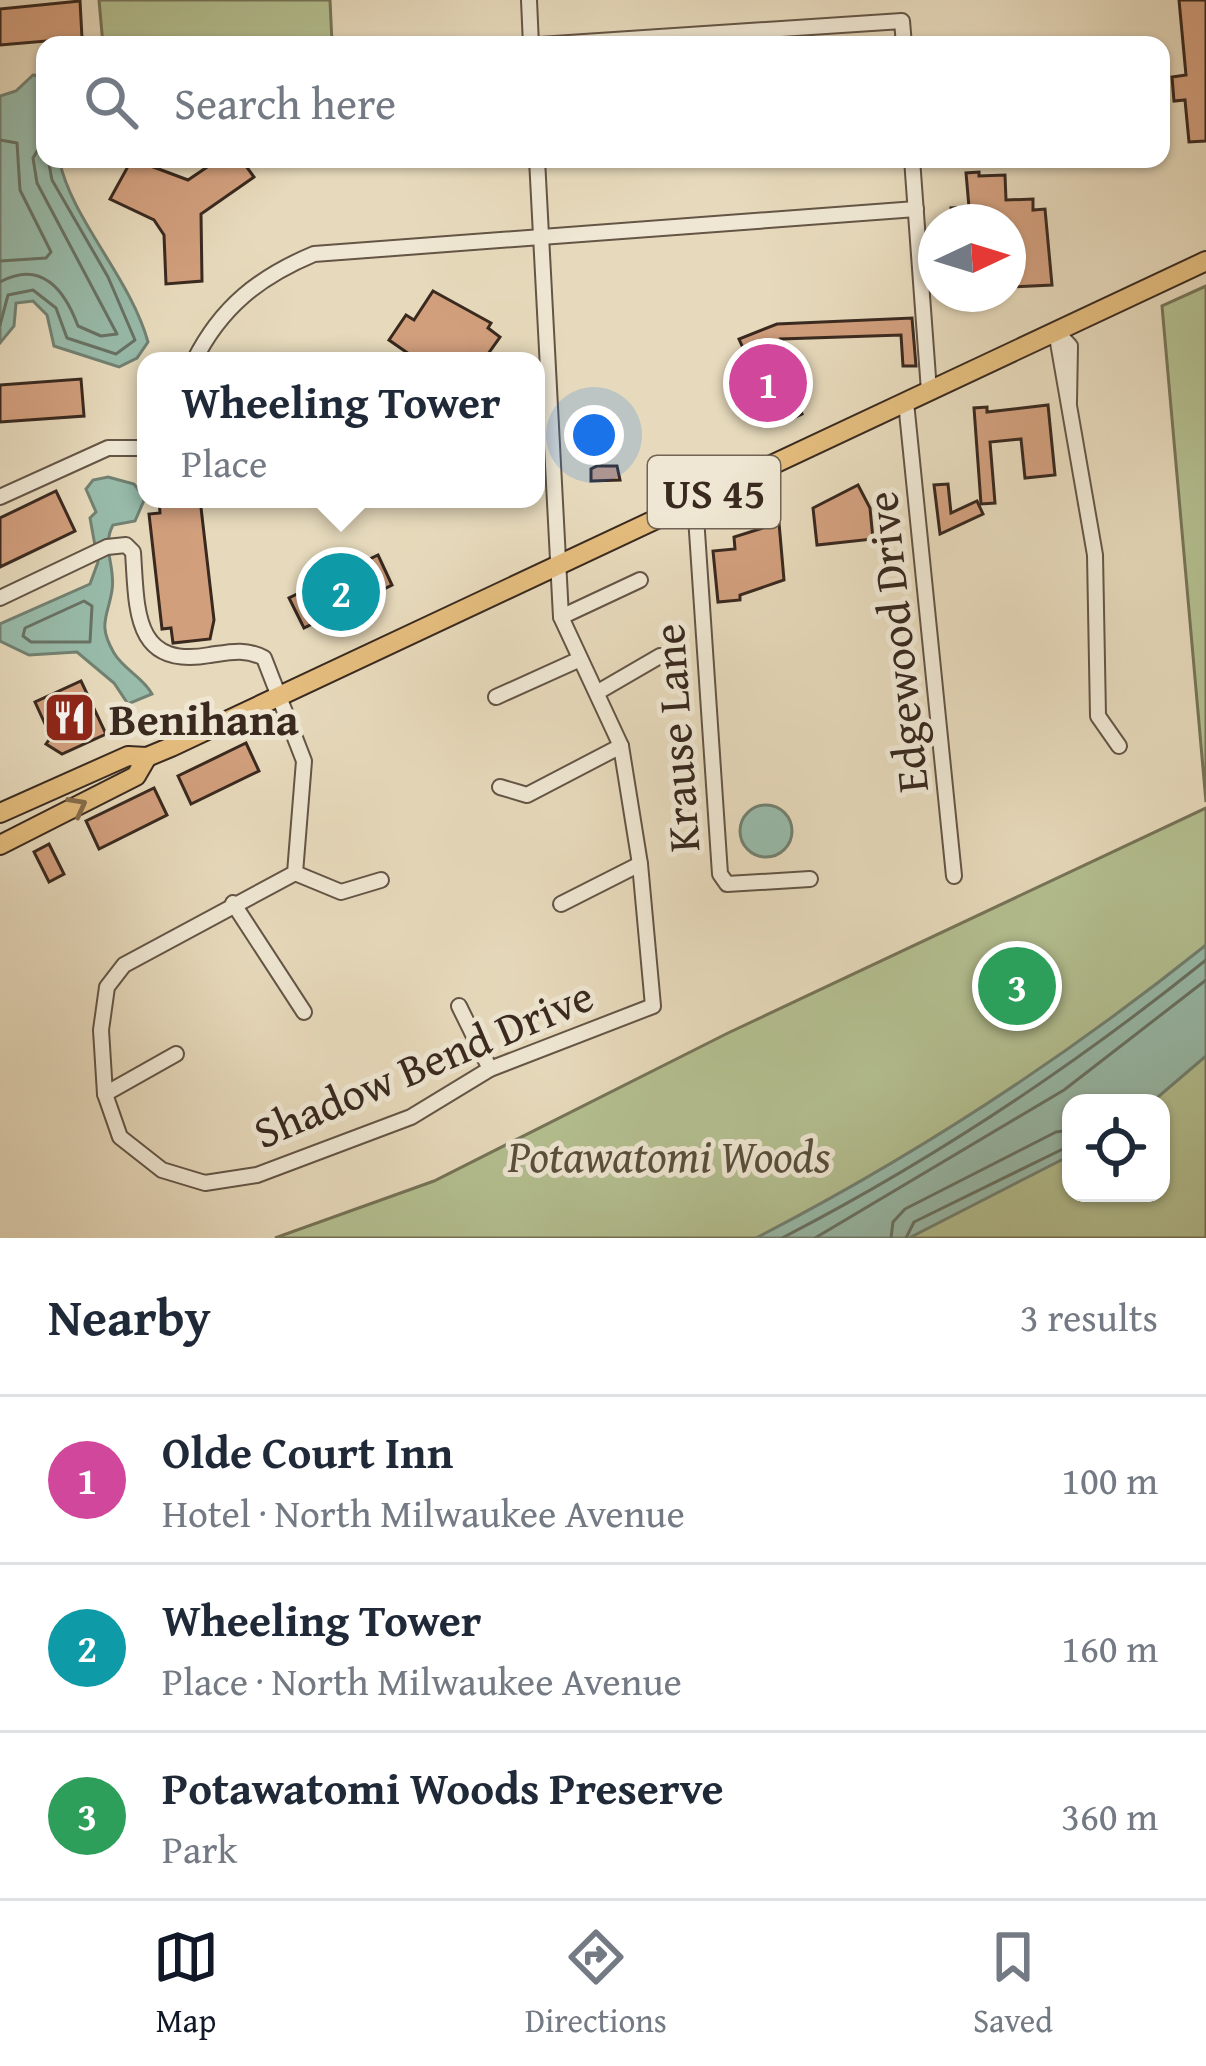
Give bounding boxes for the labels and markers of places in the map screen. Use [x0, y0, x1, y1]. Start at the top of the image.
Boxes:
pin: 1 [729, 338, 807, 428]
pin: 2 [302, 547, 380, 637]
place label: Benihana [109, 686, 299, 751]
restaurant icon: Benihana [42, 690, 98, 746]
pin: 3 [978, 941, 1056, 1031]

